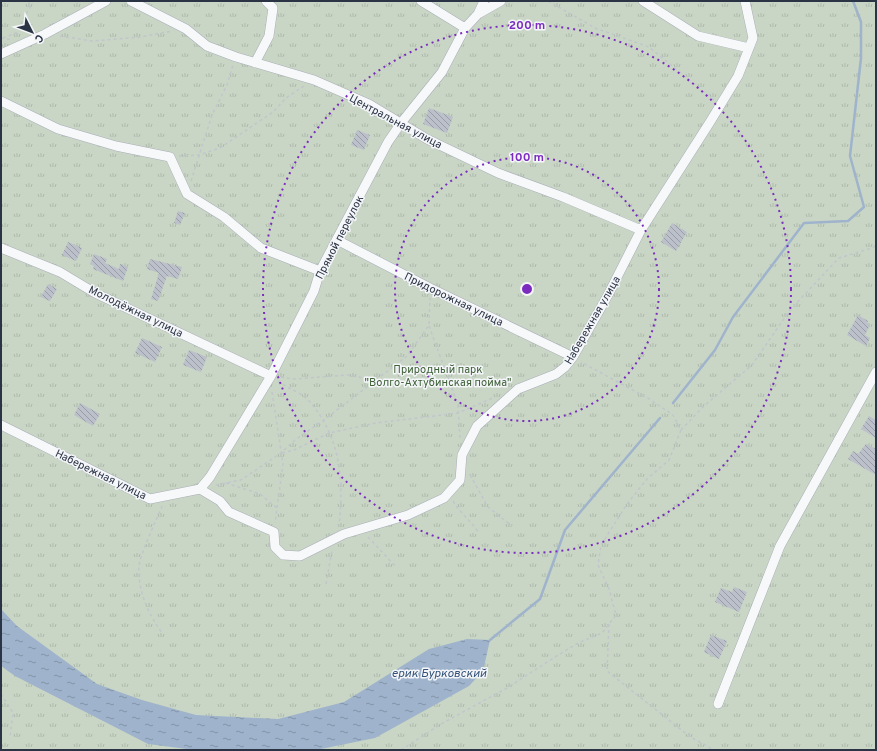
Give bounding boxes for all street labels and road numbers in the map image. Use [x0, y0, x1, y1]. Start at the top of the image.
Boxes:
street label: Центральная улица [347, 91, 445, 152]
street label: Прямой переулок [313, 193, 367, 282]
street label: Придорожная улица [402, 270, 506, 330]
street label: Набережная улица [562, 274, 624, 367]
street label: Молодёжная улица [86, 283, 185, 341]
street label: Набережная улица [53, 447, 149, 503]

